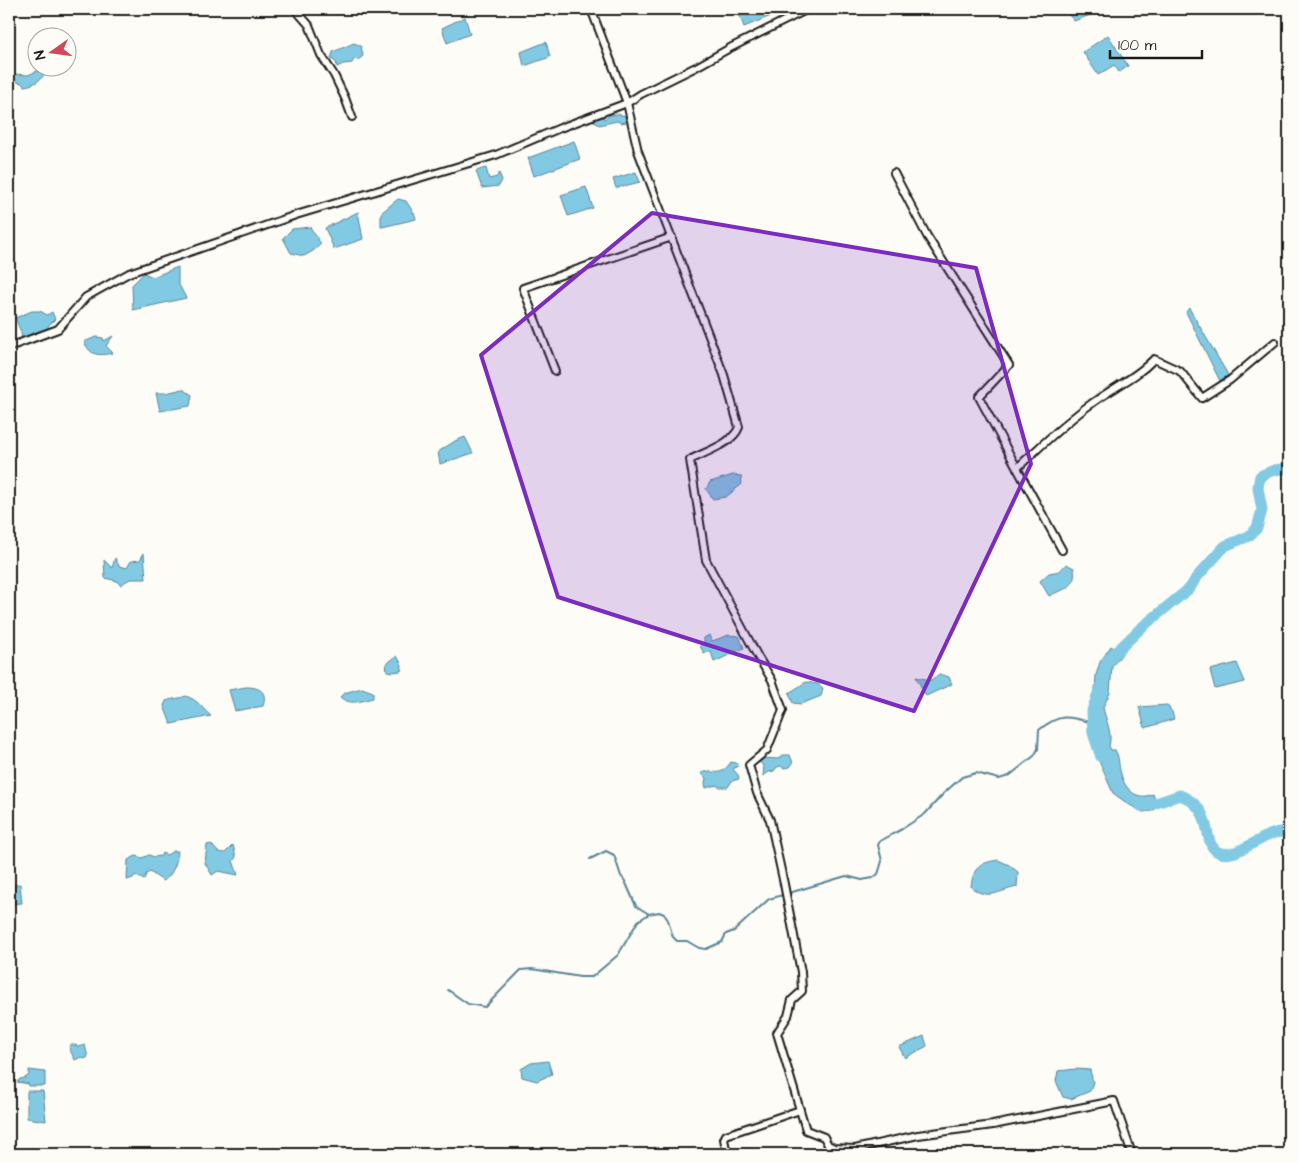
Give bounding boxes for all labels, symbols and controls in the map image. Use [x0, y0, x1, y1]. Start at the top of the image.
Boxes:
north arrow [28, 28, 78, 78]
scale bar [1110, 28, 1203, 60]
text: 100 m [1118, 35, 1157, 56]
text: N [30, 48, 51, 62]

